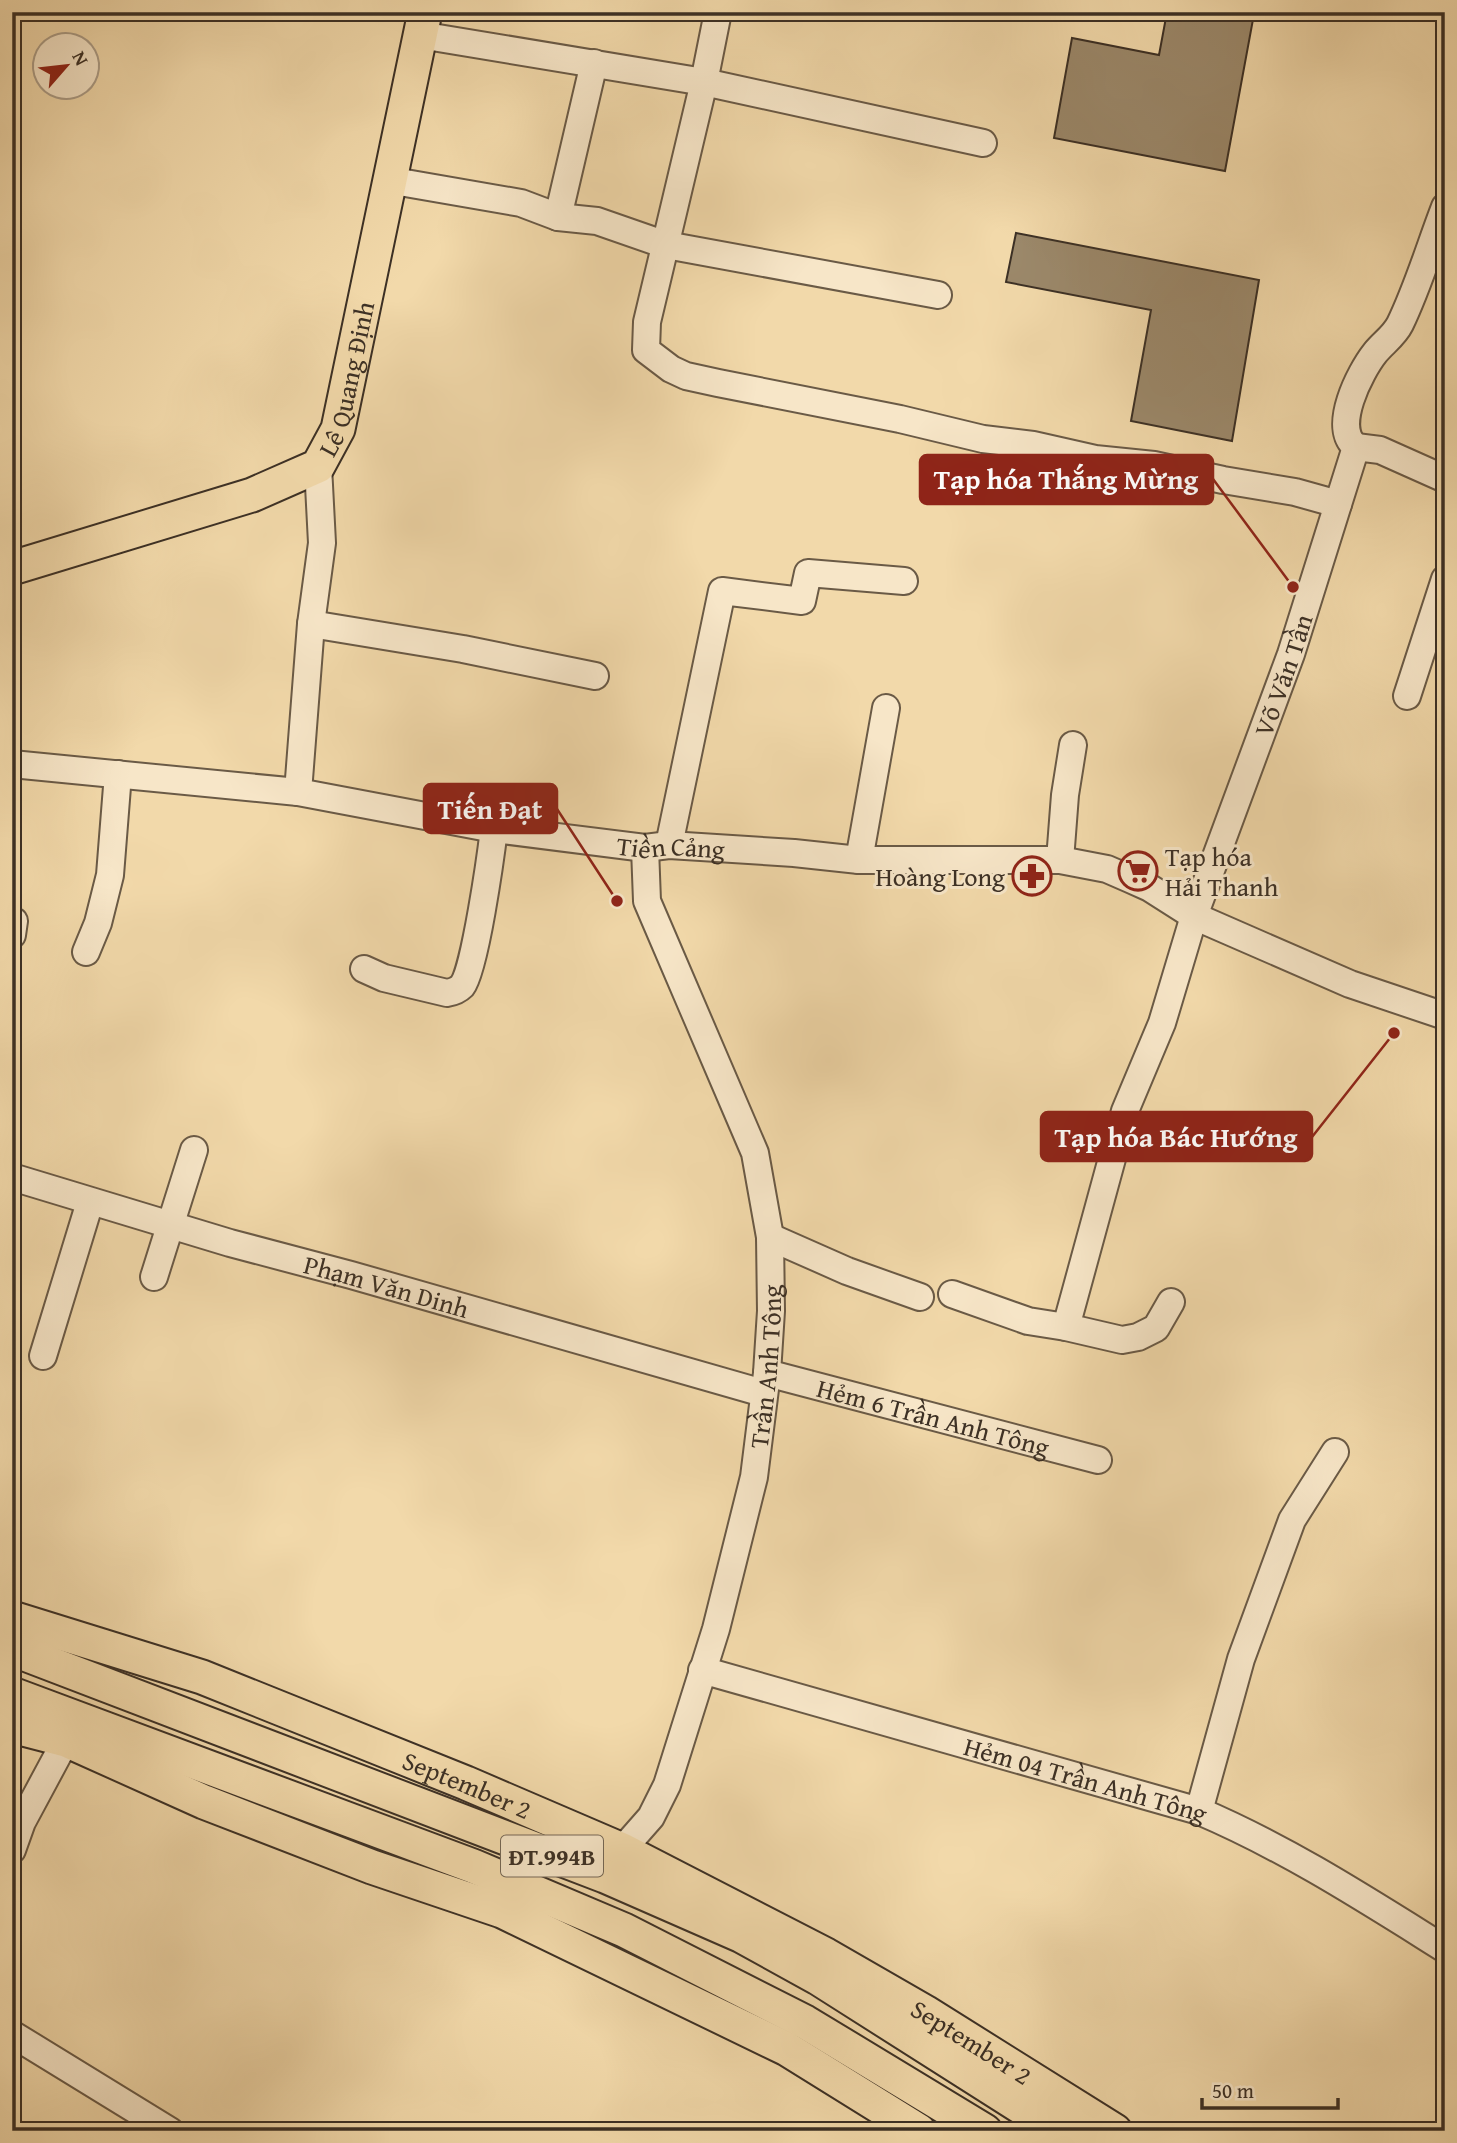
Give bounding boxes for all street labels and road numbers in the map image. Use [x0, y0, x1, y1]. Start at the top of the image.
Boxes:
street label: Lê Quang Định [307, 297, 384, 463]
street label: Võ Văn Tần [1243, 609, 1322, 741]
street label: Tiền Cảng [615, 825, 726, 868]
street label: Phạm Văn Dinh [300, 1244, 474, 1327]
street label: Trần Anh Tông [738, 1284, 791, 1450]
street label: Hẻm 6 Trần Anh Tông [813, 1368, 1054, 1466]
street label: Hẻm 04 Trần Anh Tông [960, 1726, 1214, 1832]
street label: September 2 [397, 1740, 538, 1828]
road number: ĐT.994B [501, 1836, 603, 1877]
street label: September 2 [904, 1989, 1040, 2094]

